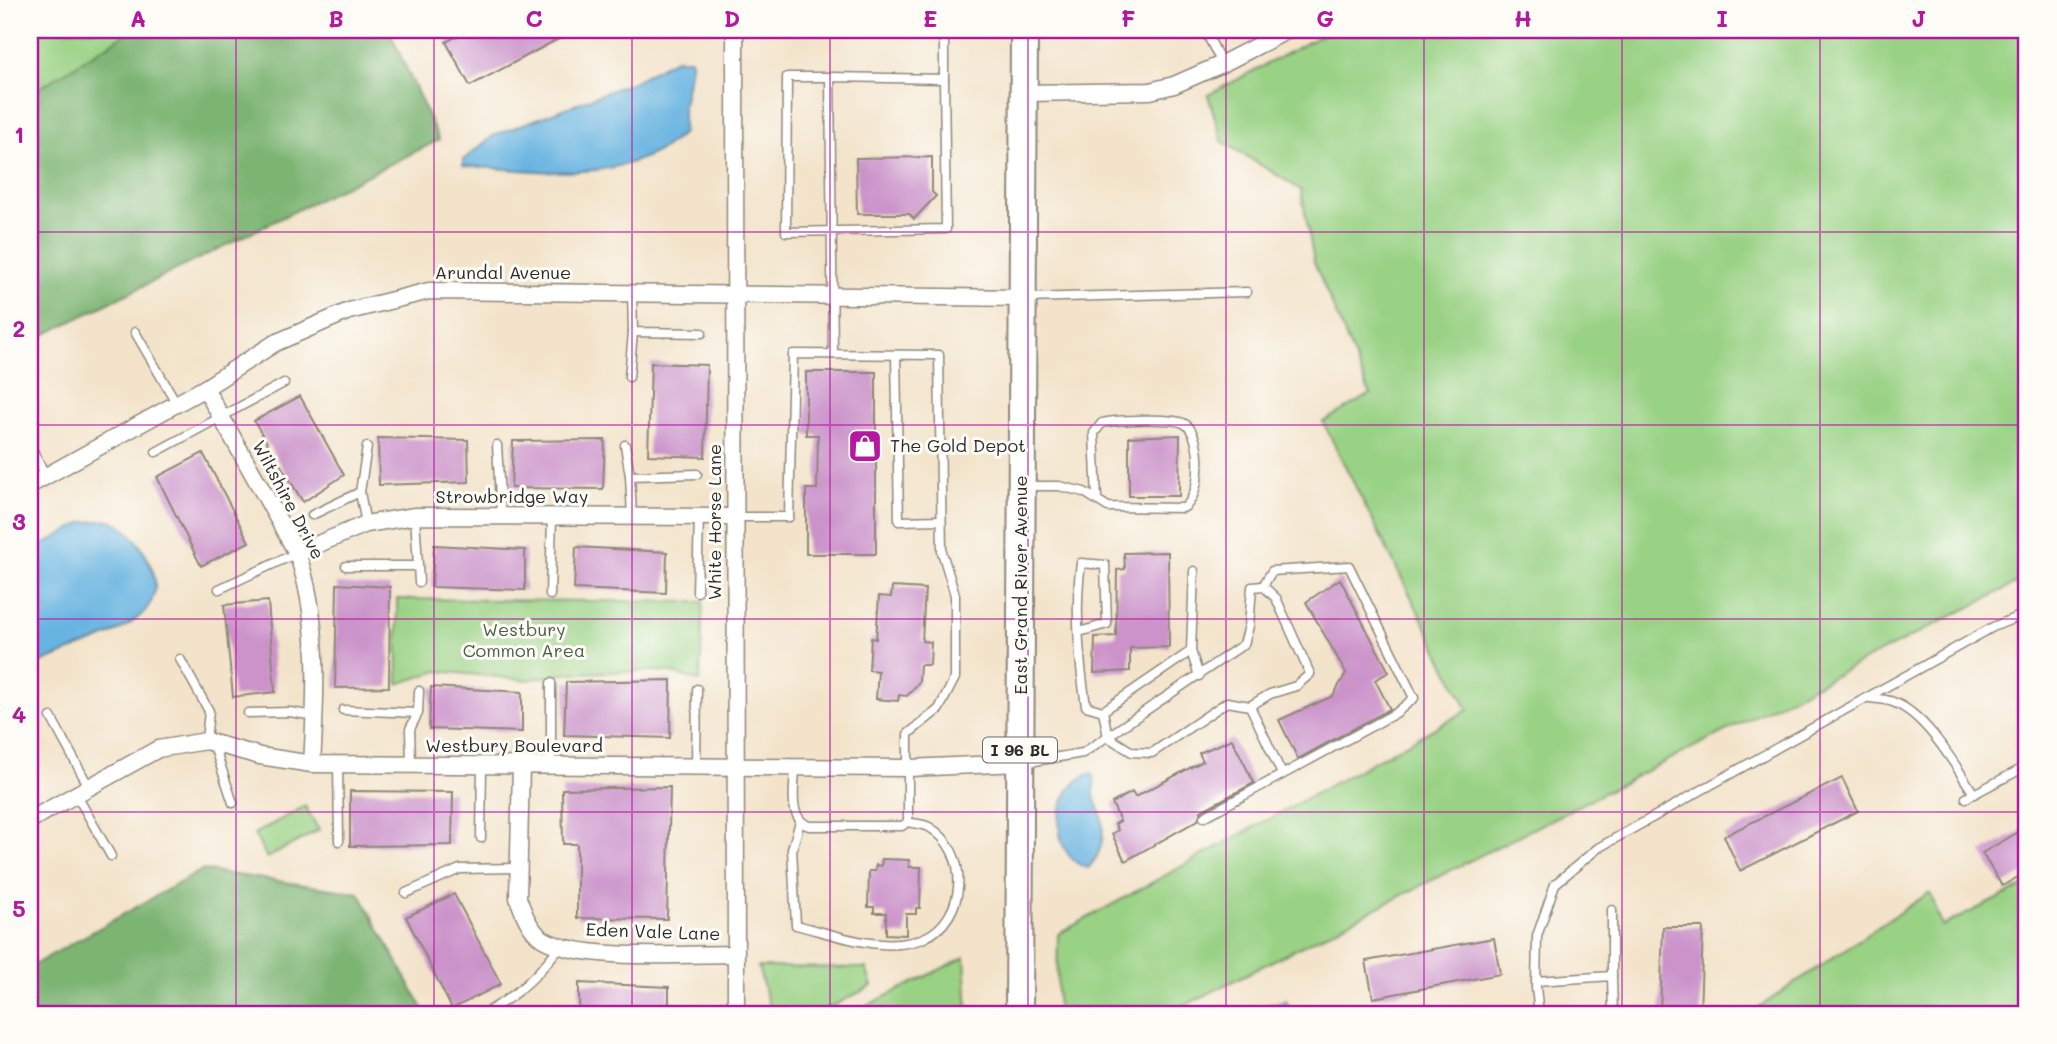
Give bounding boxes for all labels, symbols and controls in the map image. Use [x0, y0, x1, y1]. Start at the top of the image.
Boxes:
text: A [130, 3, 146, 33]
text: B [328, 3, 344, 33]
text: C [525, 3, 543, 33]
text: D [724, 3, 740, 33]
text: E [923, 3, 937, 33]
text: F [1121, 3, 1135, 33]
text: G [1316, 3, 1334, 33]
text: H [1514, 3, 1532, 33]
text: I [1716, 3, 1728, 33]
text: J [1911, 3, 1927, 33]
text: 1 [14, 119, 24, 149]
street label: Arundal Avenue [435, 260, 571, 284]
text: 2 [13, 313, 25, 343]
shop icon: The Gold Depot [846, 427, 884, 465]
place label: The Gold Depot [890, 433, 1026, 457]
street label: Wiltshire Drive [247, 436, 330, 563]
street label: White Horse Lane [702, 444, 726, 600]
street label: East Grand River Avenue [1008, 475, 1032, 695]
street label: Strowbridge Way [436, 484, 588, 508]
text: 3 [12, 506, 26, 536]
park label: Westbury Common Area [463, 617, 585, 662]
text: 4 [12, 699, 26, 729]
street label: Westbury Boulevard [425, 733, 603, 757]
road number: I 96 BL [983, 737, 1057, 762]
text: 5 [12, 893, 26, 923]
street label: Eden Vale Lane [585, 917, 721, 945]

